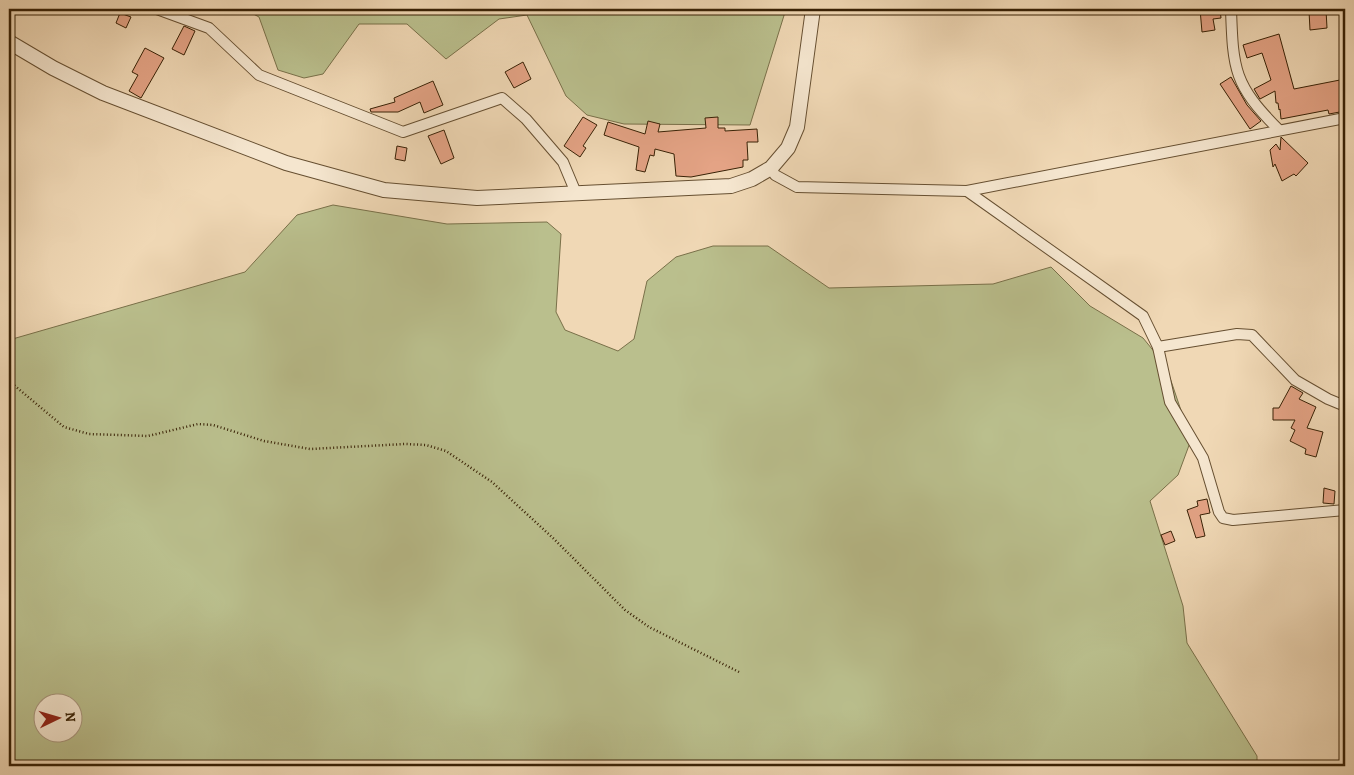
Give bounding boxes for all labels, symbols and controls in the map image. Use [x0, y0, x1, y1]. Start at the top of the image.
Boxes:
north arrow [32, 692, 82, 742]
text: N [61, 711, 80, 723]

